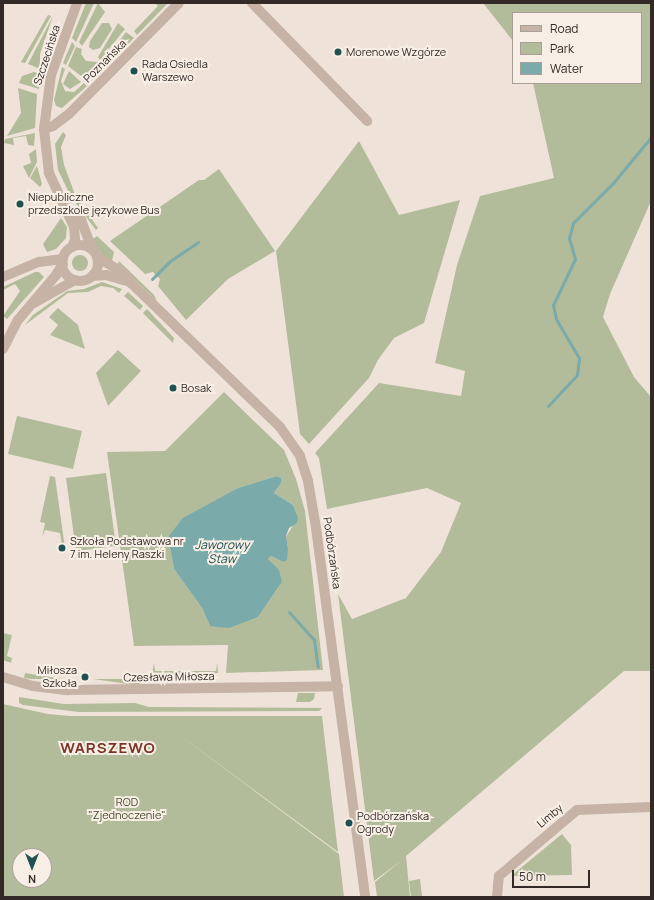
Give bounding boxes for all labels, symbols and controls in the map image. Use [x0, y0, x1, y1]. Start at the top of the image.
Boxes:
legend [512, 12, 642, 84]
text: Road [550, 20, 578, 37]
street label: Szczecińska [31, 23, 63, 87]
street label: Poznańska [81, 37, 129, 85]
text: Park [550, 40, 574, 57]
place label: Morenowe Wzgórze [346, 45, 446, 59]
marker: Morenowe Wzgórze [333, 47, 343, 57]
place label: Rada Osiedla Warszewo [142, 58, 208, 84]
text: Water [550, 60, 583, 77]
marker: Rada Osiedla Warszewo [129, 66, 139, 76]
place label: Niepubliczne przedszkole językowe Bus [28, 191, 160, 217]
marker: Niepubliczne przedszkole językowe Bus [15, 199, 25, 209]
place label: Bosak [181, 381, 212, 395]
marker: Bosak [168, 383, 178, 393]
street label: Podbórzańska [320, 516, 344, 590]
place label: Szkoła Podstawowa nr 7 im. Heleny Raszki [70, 535, 184, 561]
water label: Jaworowy Staw [195, 538, 249, 566]
marker: Szkoła Podstawowa nr 7 im. Heleny Raszki [57, 543, 67, 553]
place label: Miłosza Szkoła [37, 664, 77, 690]
street label: Czesława Miłosza [123, 670, 215, 684]
marker: Miłosza Szkoła [80, 672, 90, 682]
district label: WARSZEWO [60, 739, 156, 757]
park label: ROD "Zjednoczenie" [88, 796, 166, 822]
street label: Limby [534, 801, 566, 831]
place label: Podbórzańska Ogrody [357, 810, 429, 836]
marker: Podbórzańska Ogrody [344, 818, 354, 828]
north arrow [12, 848, 52, 888]
scale bar [514, 862, 592, 888]
text: 50 m [519, 868, 546, 885]
text: N [28, 872, 36, 887]

